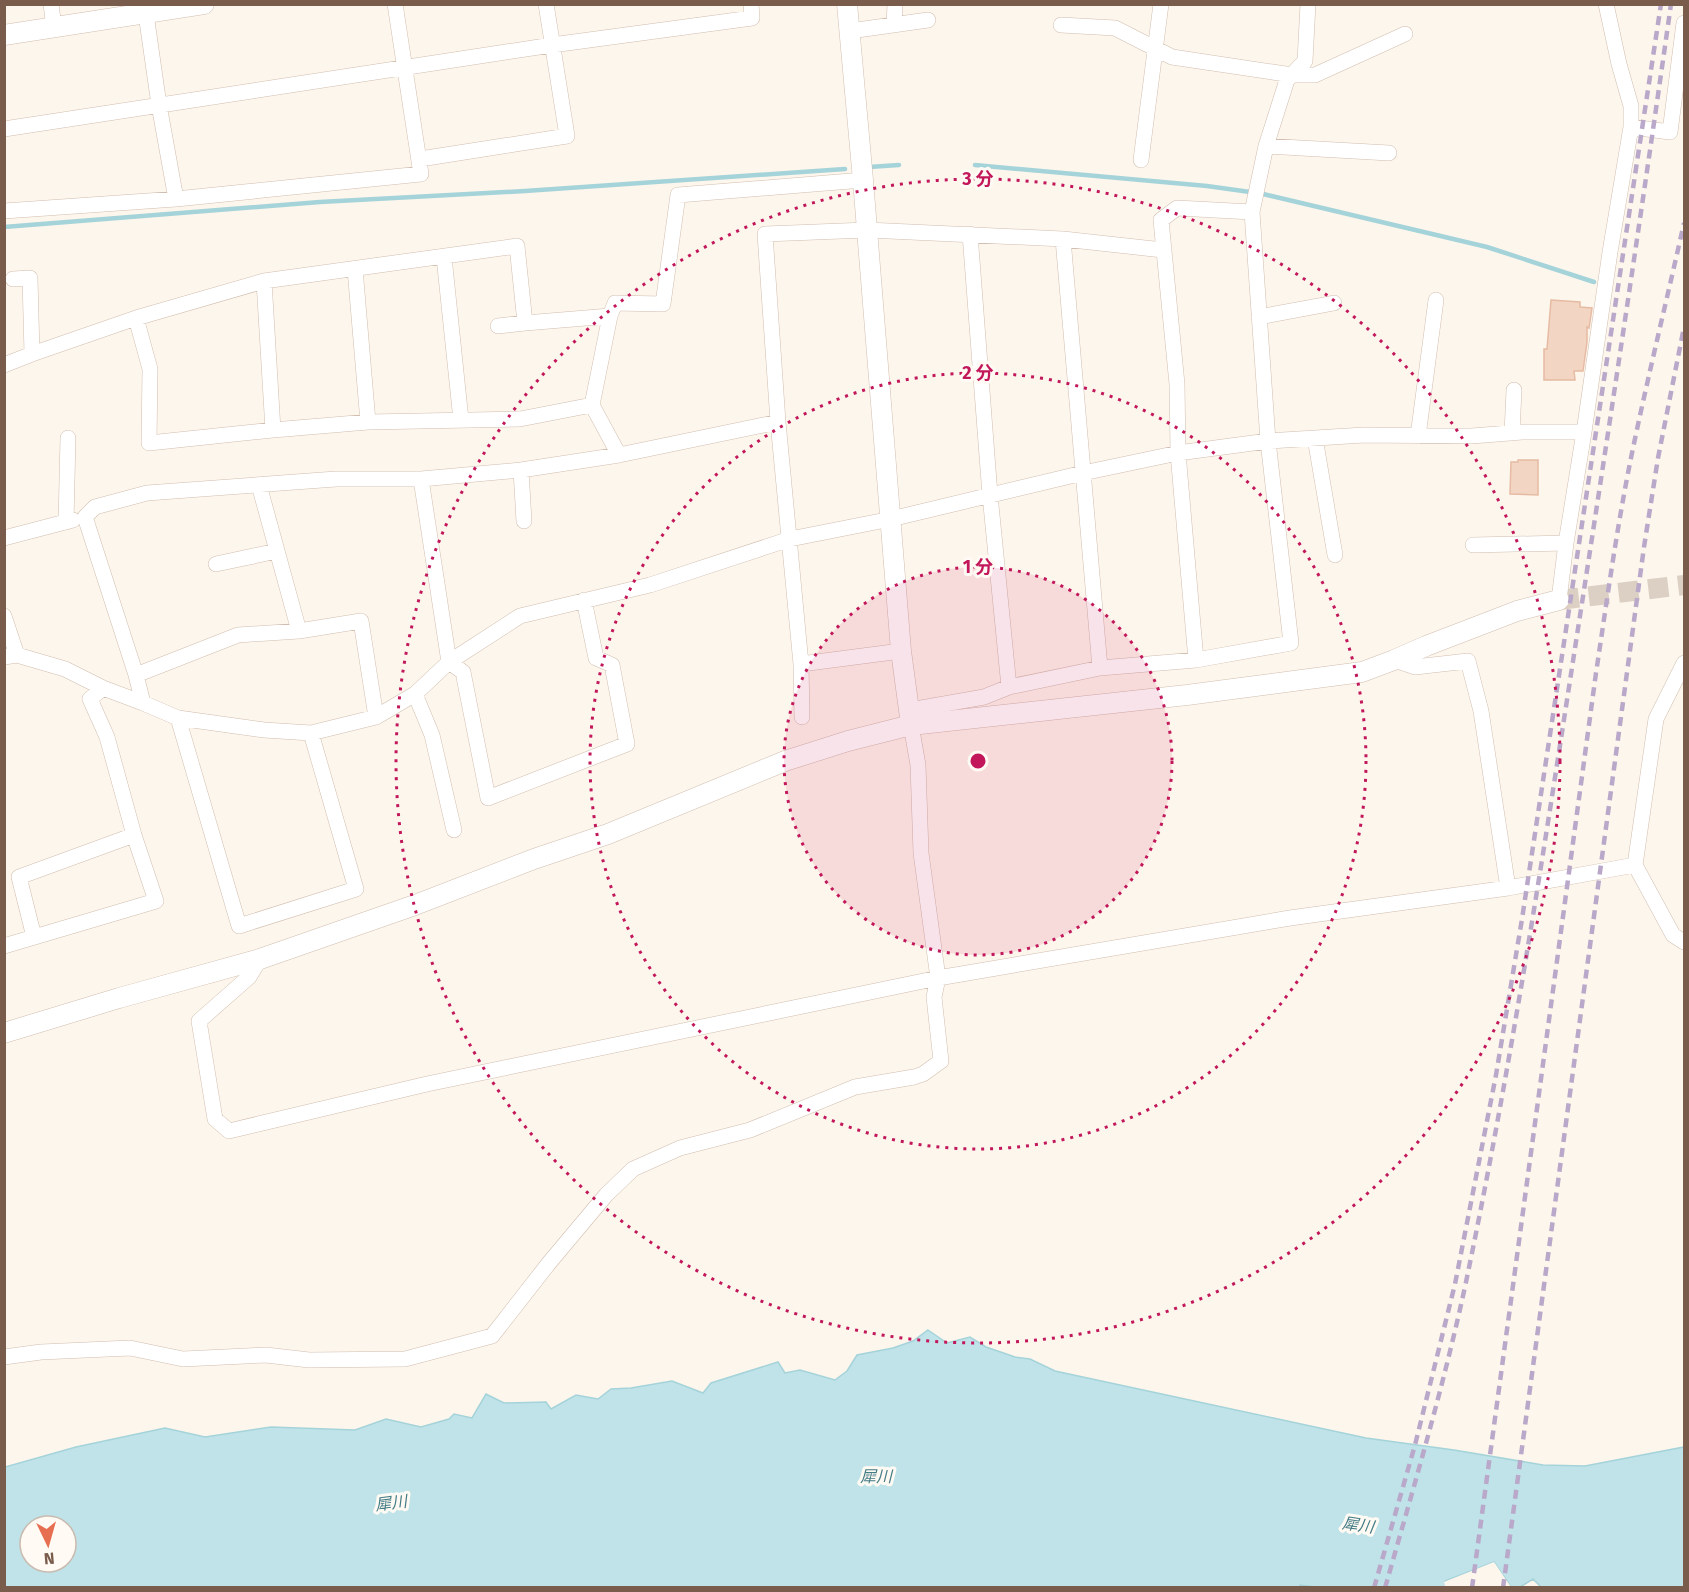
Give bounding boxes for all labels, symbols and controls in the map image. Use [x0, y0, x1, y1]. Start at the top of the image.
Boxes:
text: 3 分 [961, 168, 994, 190]
text: 2 分 [962, 362, 994, 384]
text: 1 分 [963, 556, 993, 578]
centre of rings [968, 751, 988, 771]
water label: 犀川 [860, 1467, 894, 1486]
water label: 犀川 [374, 1491, 410, 1514]
water label: 犀川 [1341, 1513, 1377, 1537]
north arrow [18, 1514, 78, 1574]
text: N [43, 1549, 55, 1568]

